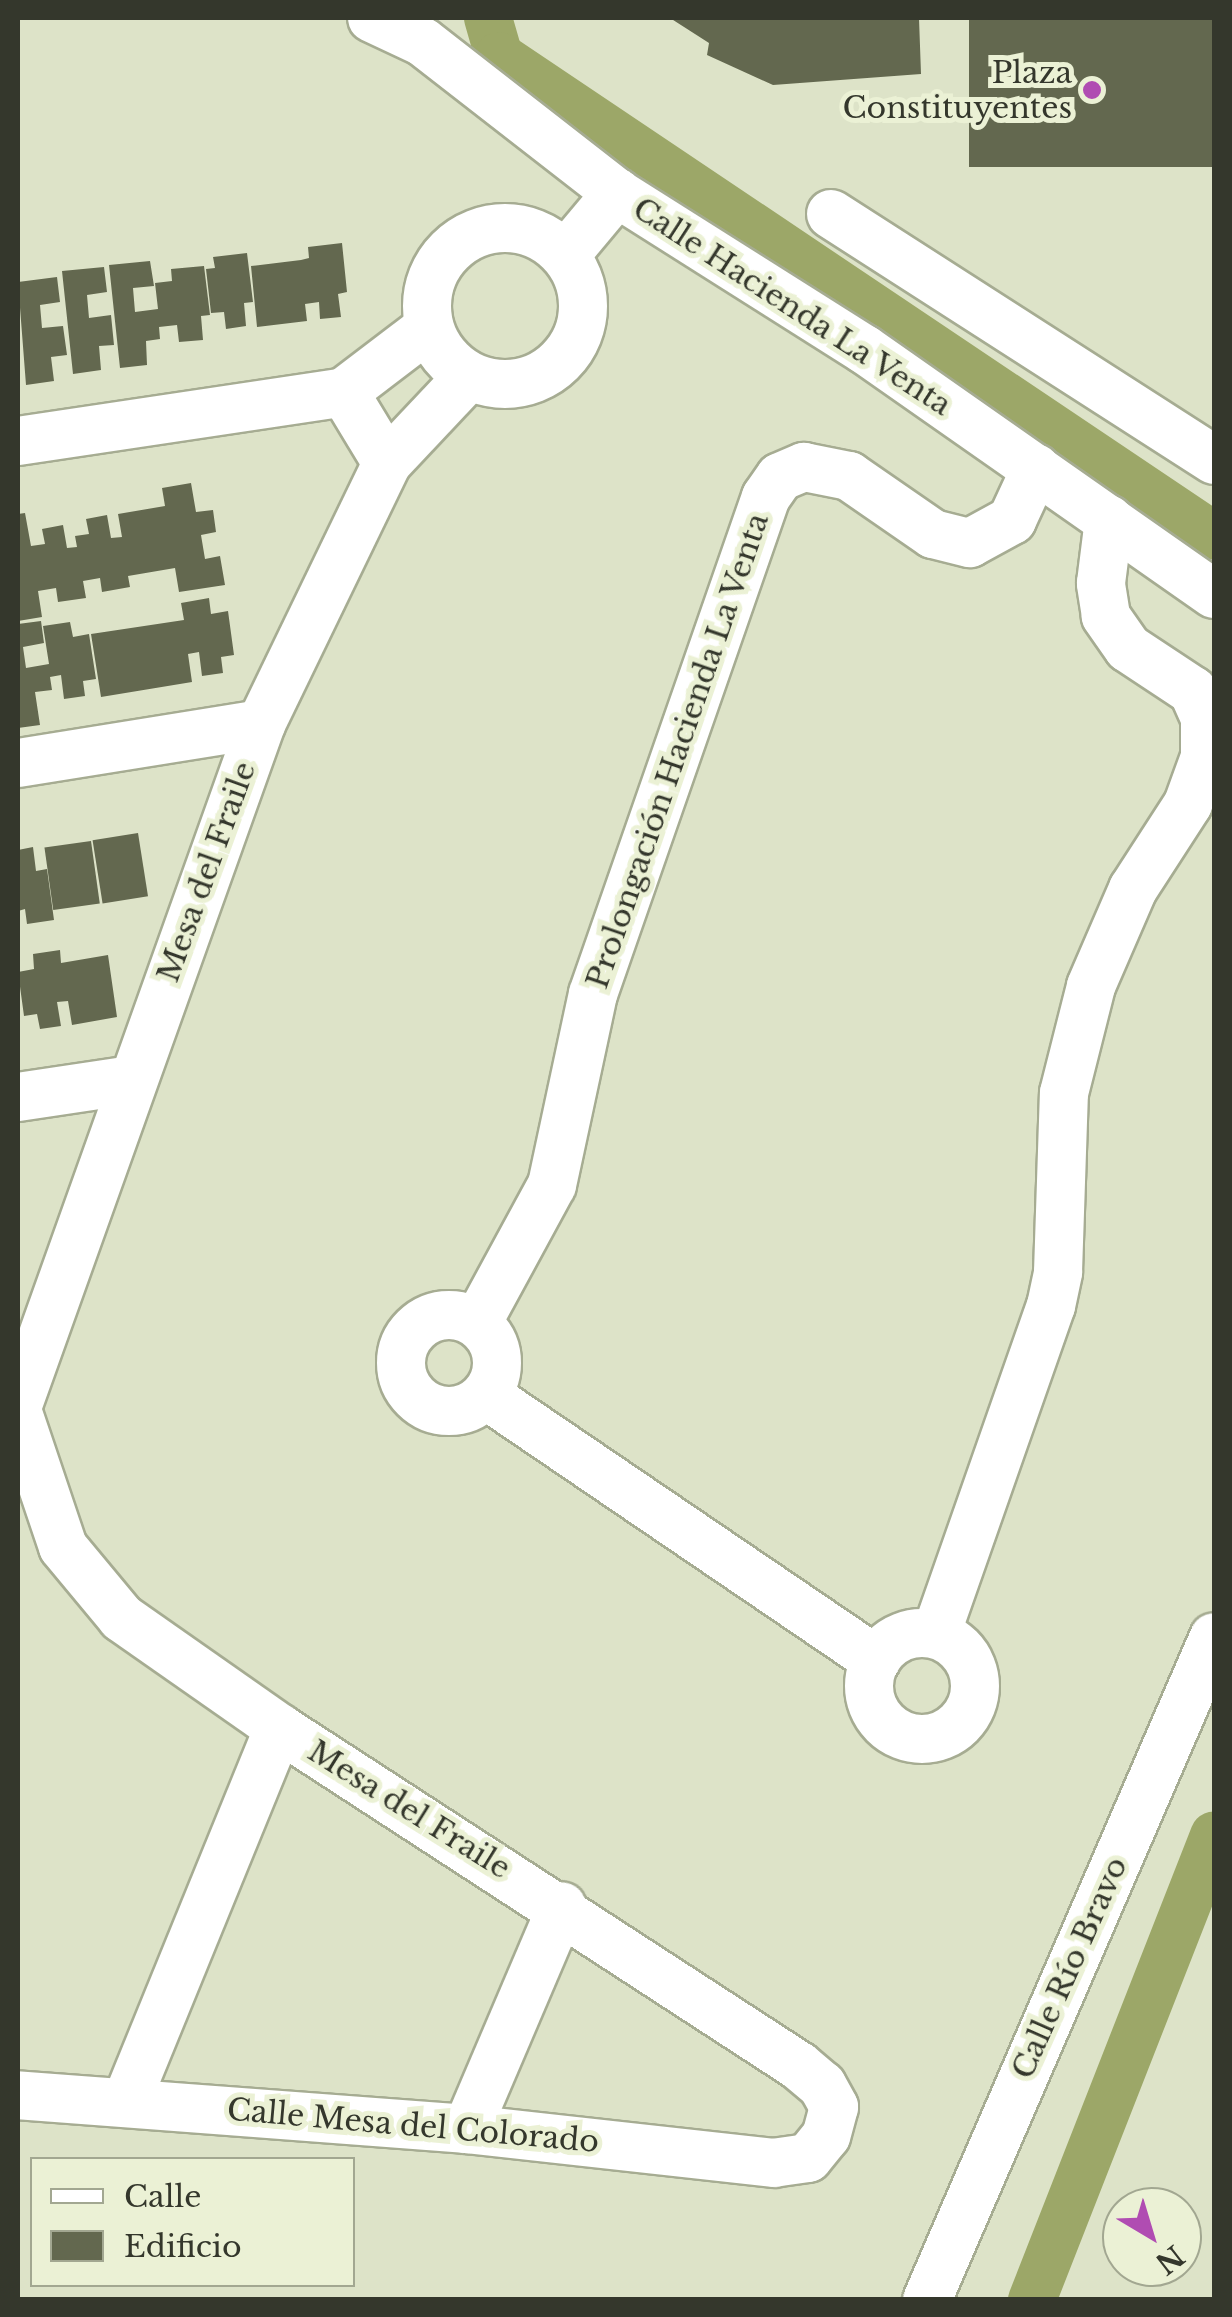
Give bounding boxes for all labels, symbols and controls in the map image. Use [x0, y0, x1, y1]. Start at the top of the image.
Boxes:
place label: Plaza Constituyentes [842, 55, 1072, 126]
marker: Plaza Constituyentes [1081, 79, 1103, 101]
street label: Calle Hacienda La Venta [625, 190, 959, 424]
street label: Prolongación Hacienda La Venta [579, 508, 777, 994]
street label: Mesa del Fraile [150, 757, 264, 987]
street label: Mesa del Fraile [301, 1733, 517, 1887]
street label: Calle Río Bravo [1005, 1852, 1135, 2084]
street label: Calle Mesa del Colorado [225, 2092, 601, 2160]
legend [30, 2157, 355, 2287]
text: Calle [124, 2178, 201, 2215]
north arrow [1102, 2187, 1202, 2287]
text: Edificio [124, 2228, 242, 2265]
text: N [1148, 2238, 1191, 2281]

